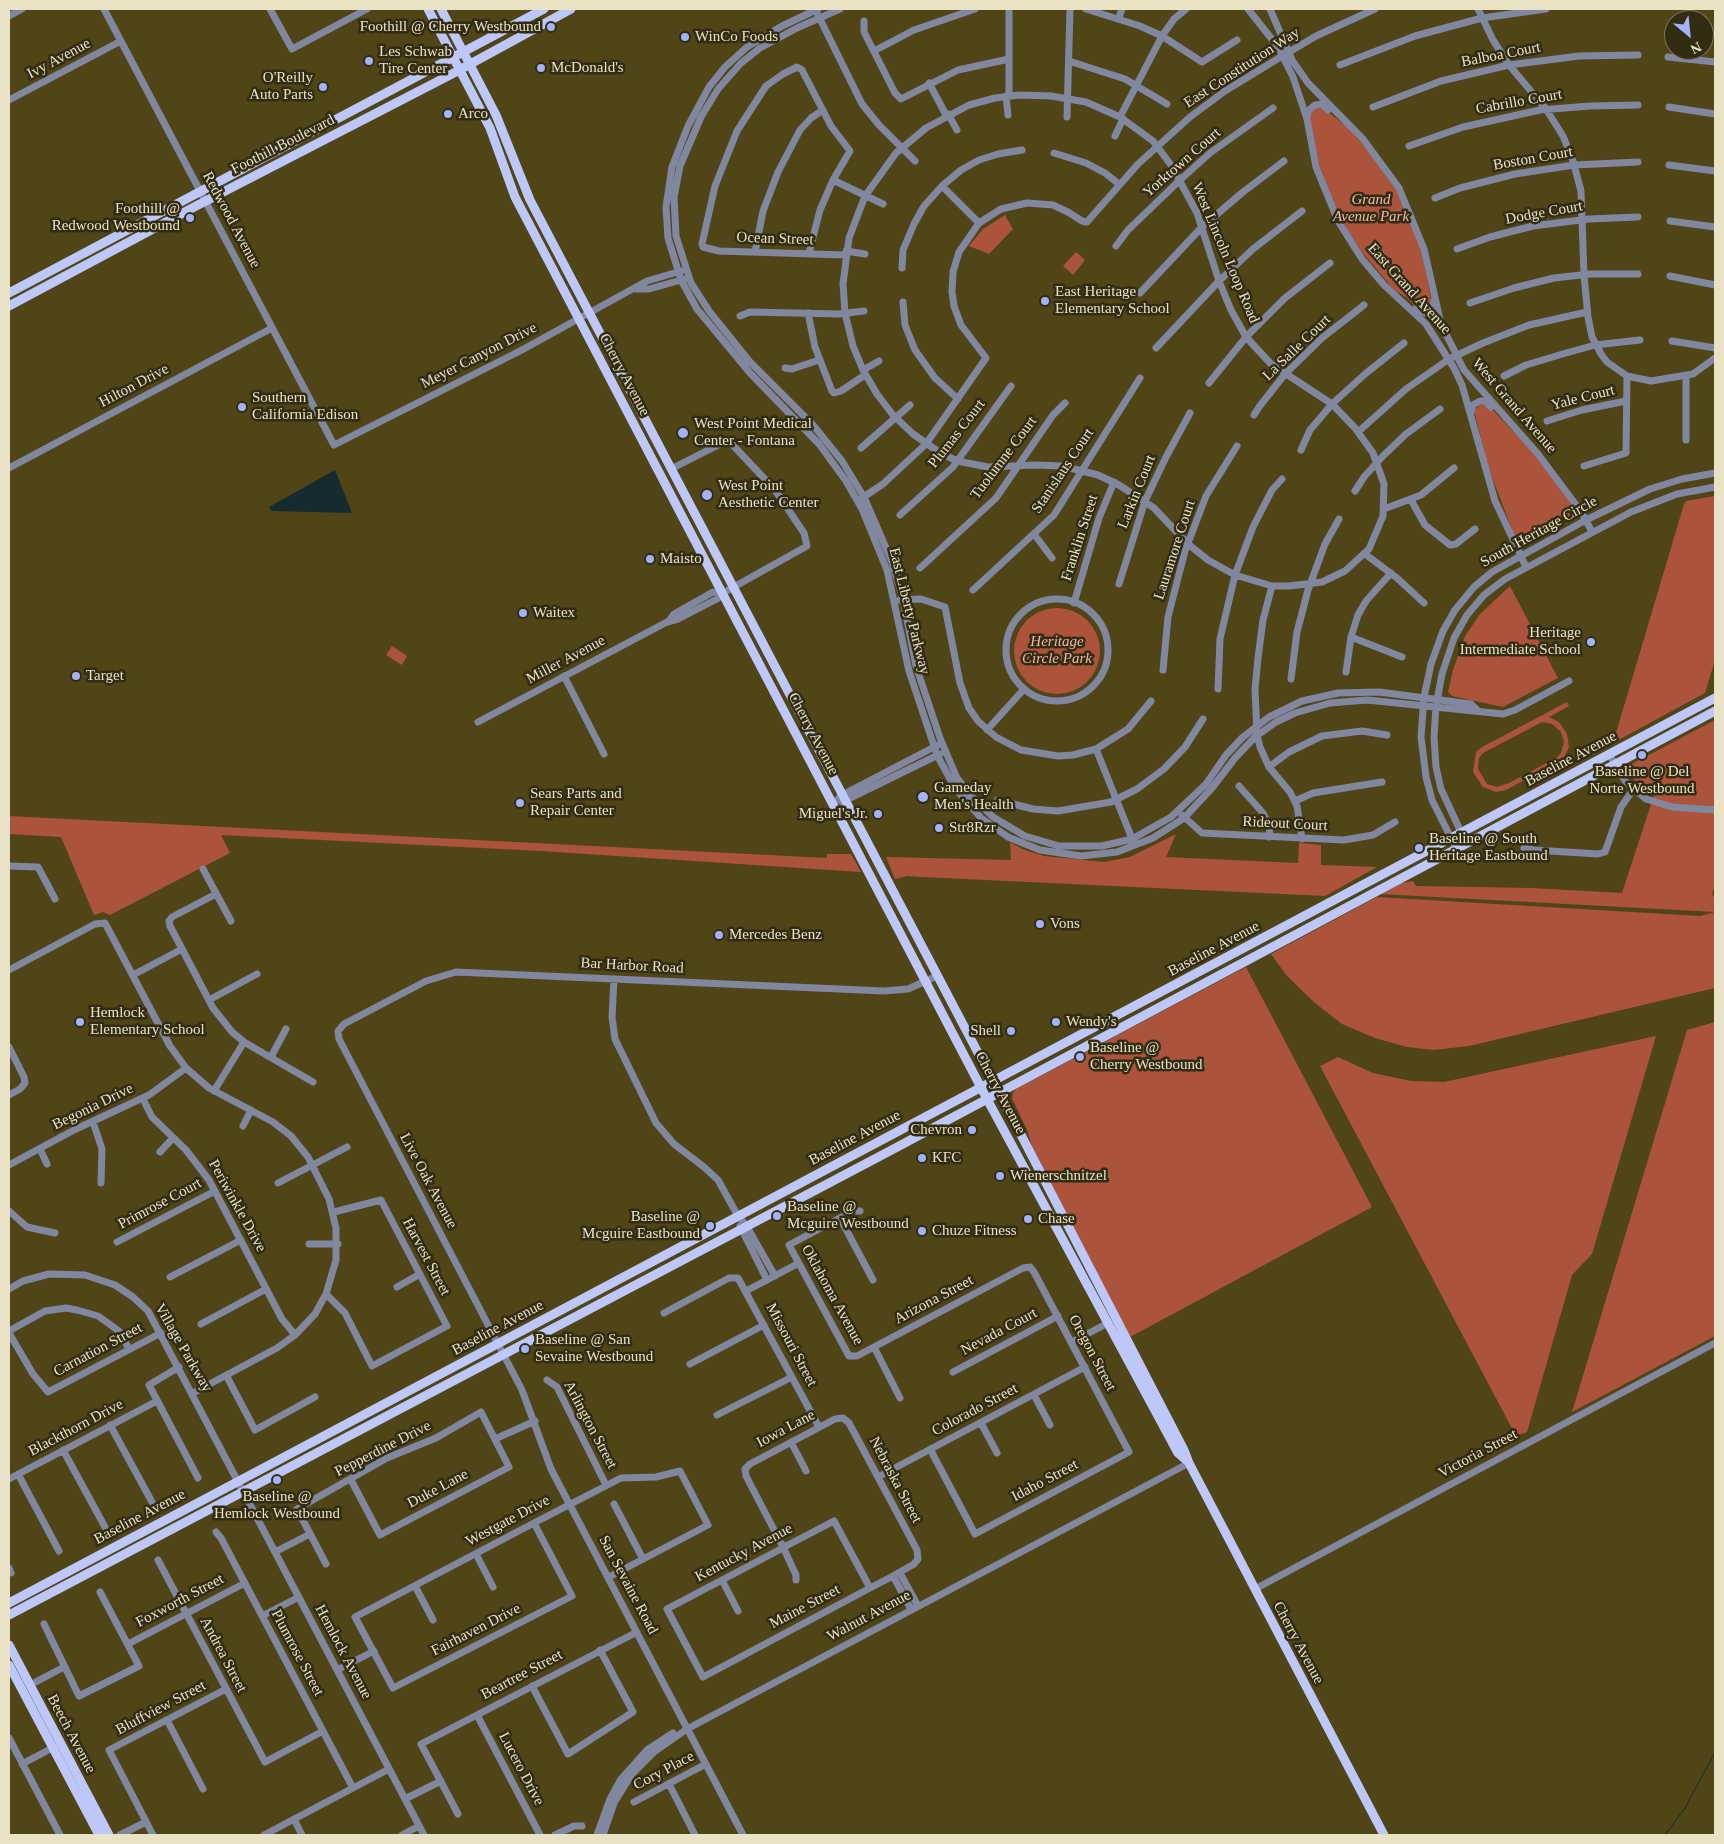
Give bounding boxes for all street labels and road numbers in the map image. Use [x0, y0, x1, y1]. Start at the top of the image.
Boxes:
street label: East Constitution Way [1181, 24, 1303, 112]
street label: Ivy Avenue [24, 35, 94, 83]
street label: Balboa Court [1460, 38, 1542, 72]
street label: Cabrillo Court [1475, 86, 1563, 118]
street label: Foothill Boulevard [228, 111, 338, 179]
street label: Yorktown Court [1139, 124, 1225, 202]
street label: Boston Court [1492, 143, 1574, 175]
street label: Redwood Avenue [198, 169, 264, 271]
street label: West Lincoln Loop Road [1187, 180, 1263, 326]
street label: Dodge Court [1504, 197, 1584, 229]
street label: Ocean Street [736, 229, 814, 249]
street label: East Grand Avenue [1363, 240, 1455, 338]
street label: La Salle Court [1259, 311, 1335, 385]
street label: Meyer Canyon Drive [418, 319, 540, 393]
street label: Cherry Avenue [595, 331, 653, 419]
street label: West Grand Avenue [1468, 355, 1560, 457]
street label: Hilton Drive [96, 360, 172, 412]
street label: Yale Court [1549, 381, 1617, 415]
street label: Plumas Court [925, 396, 989, 472]
street label: Tuolumne Court [967, 413, 1041, 503]
street label: Stanislaus Court [1028, 425, 1098, 517]
street label: Larkin Court [1114, 453, 1160, 531]
street label: South Heritage Circle [1477, 492, 1601, 572]
street label: Franklin Street [1058, 493, 1102, 583]
street label: Lauramore Court [1150, 498, 1200, 602]
street label: East Liberty Parkway [885, 546, 933, 676]
street label: Miller Avenue [523, 632, 609, 688]
street label: Cherry Avenue [784, 690, 842, 778]
street label: Baseline Avenue [1522, 727, 1620, 791]
street label: Rideout Court [1242, 813, 1328, 835]
street label: Baseline Avenue [1165, 917, 1263, 981]
street label: Bar Harbor Road [580, 954, 684, 978]
street label: Cherry Avenue [971, 1049, 1029, 1137]
street label: Begonia Drive [50, 1080, 136, 1134]
street label: Baseline Avenue [806, 1106, 904, 1170]
street label: Live Oak Avenue [395, 1130, 461, 1232]
street label: Periwinkle Drive [204, 1157, 270, 1255]
street label: Primrose Court [115, 1174, 205, 1234]
street label: Harvest Street [398, 1215, 454, 1299]
street label: Oklahoma Avenue [797, 1242, 867, 1348]
street label: Arizona Street [891, 1272, 977, 1328]
street label: Baseline Avenue [449, 1296, 547, 1360]
street label: Village Parkway [150, 1300, 216, 1396]
street label: Missouri Street [761, 1300, 821, 1390]
street label: Nevada Court [958, 1304, 1040, 1360]
street label: Oregon Street [1064, 1312, 1120, 1394]
street label: Carnation Street [51, 1319, 145, 1381]
street label: Arlington Street [559, 1378, 621, 1472]
street label: Colorado Street [929, 1380, 1021, 1440]
street label: Blackthorn Drive [26, 1396, 126, 1460]
street label: Iowa Lane [754, 1406, 818, 1452]
street label: Pepperdine Drive [332, 1417, 434, 1481]
street label: Victoria Street [1435, 1426, 1521, 1482]
street label: Nebraska Street [865, 1434, 925, 1526]
street label: Idaho Street [1009, 1456, 1081, 1506]
street label: Duke Lane [405, 1466, 471, 1512]
street label: Baseline Avenue [91, 1485, 189, 1549]
street label: Westgate Drive [463, 1491, 553, 1551]
street label: Kentucky Avenue [692, 1520, 796, 1586]
street label: San Sevaine Road [594, 1533, 662, 1637]
street label: Foxworth Street [133, 1570, 227, 1632]
street label: Maine Street [767, 1581, 843, 1633]
street label: Walnut Avenue [824, 1586, 914, 1646]
street label: Cherry Avenue [1269, 1599, 1327, 1687]
street label: Fairhaven Drive [428, 1600, 524, 1660]
street label: Hemlock Avenue [311, 1602, 375, 1702]
street label: Plumrose Street [267, 1607, 327, 1699]
street label: Andrea Street [196, 1614, 250, 1696]
street label: Beartree Street [478, 1646, 566, 1704]
street label: Bluffview Street [113, 1677, 209, 1739]
street label: Beech Avenue [43, 1691, 99, 1777]
street label: Lucero Drive [494, 1729, 548, 1809]
street label: Cory Place [631, 1748, 697, 1794]

